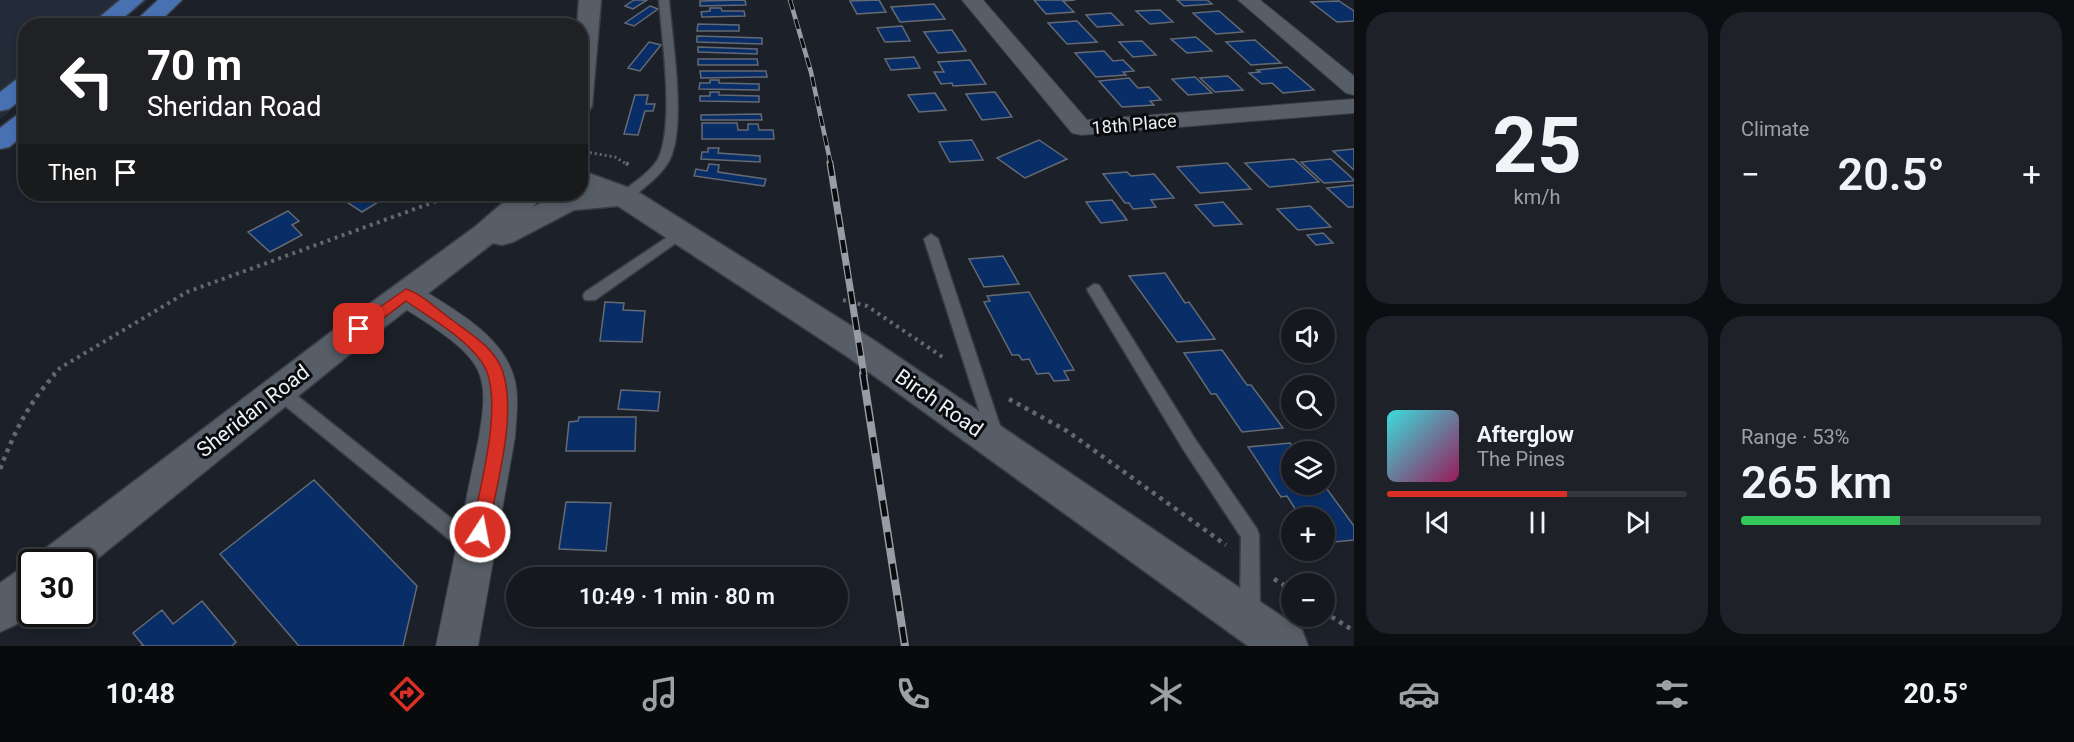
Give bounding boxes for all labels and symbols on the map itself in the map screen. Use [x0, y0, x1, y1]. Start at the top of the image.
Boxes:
street label: 18th Place [1091, 110, 1177, 138]
pin [333, 303, 384, 354]
street label: Sheridan Road [192, 360, 314, 462]
street label: Birch Road [891, 364, 987, 442]
position arrow [448, 500, 512, 564]
speed limit sign: 30 [18, 549, 96, 627]

